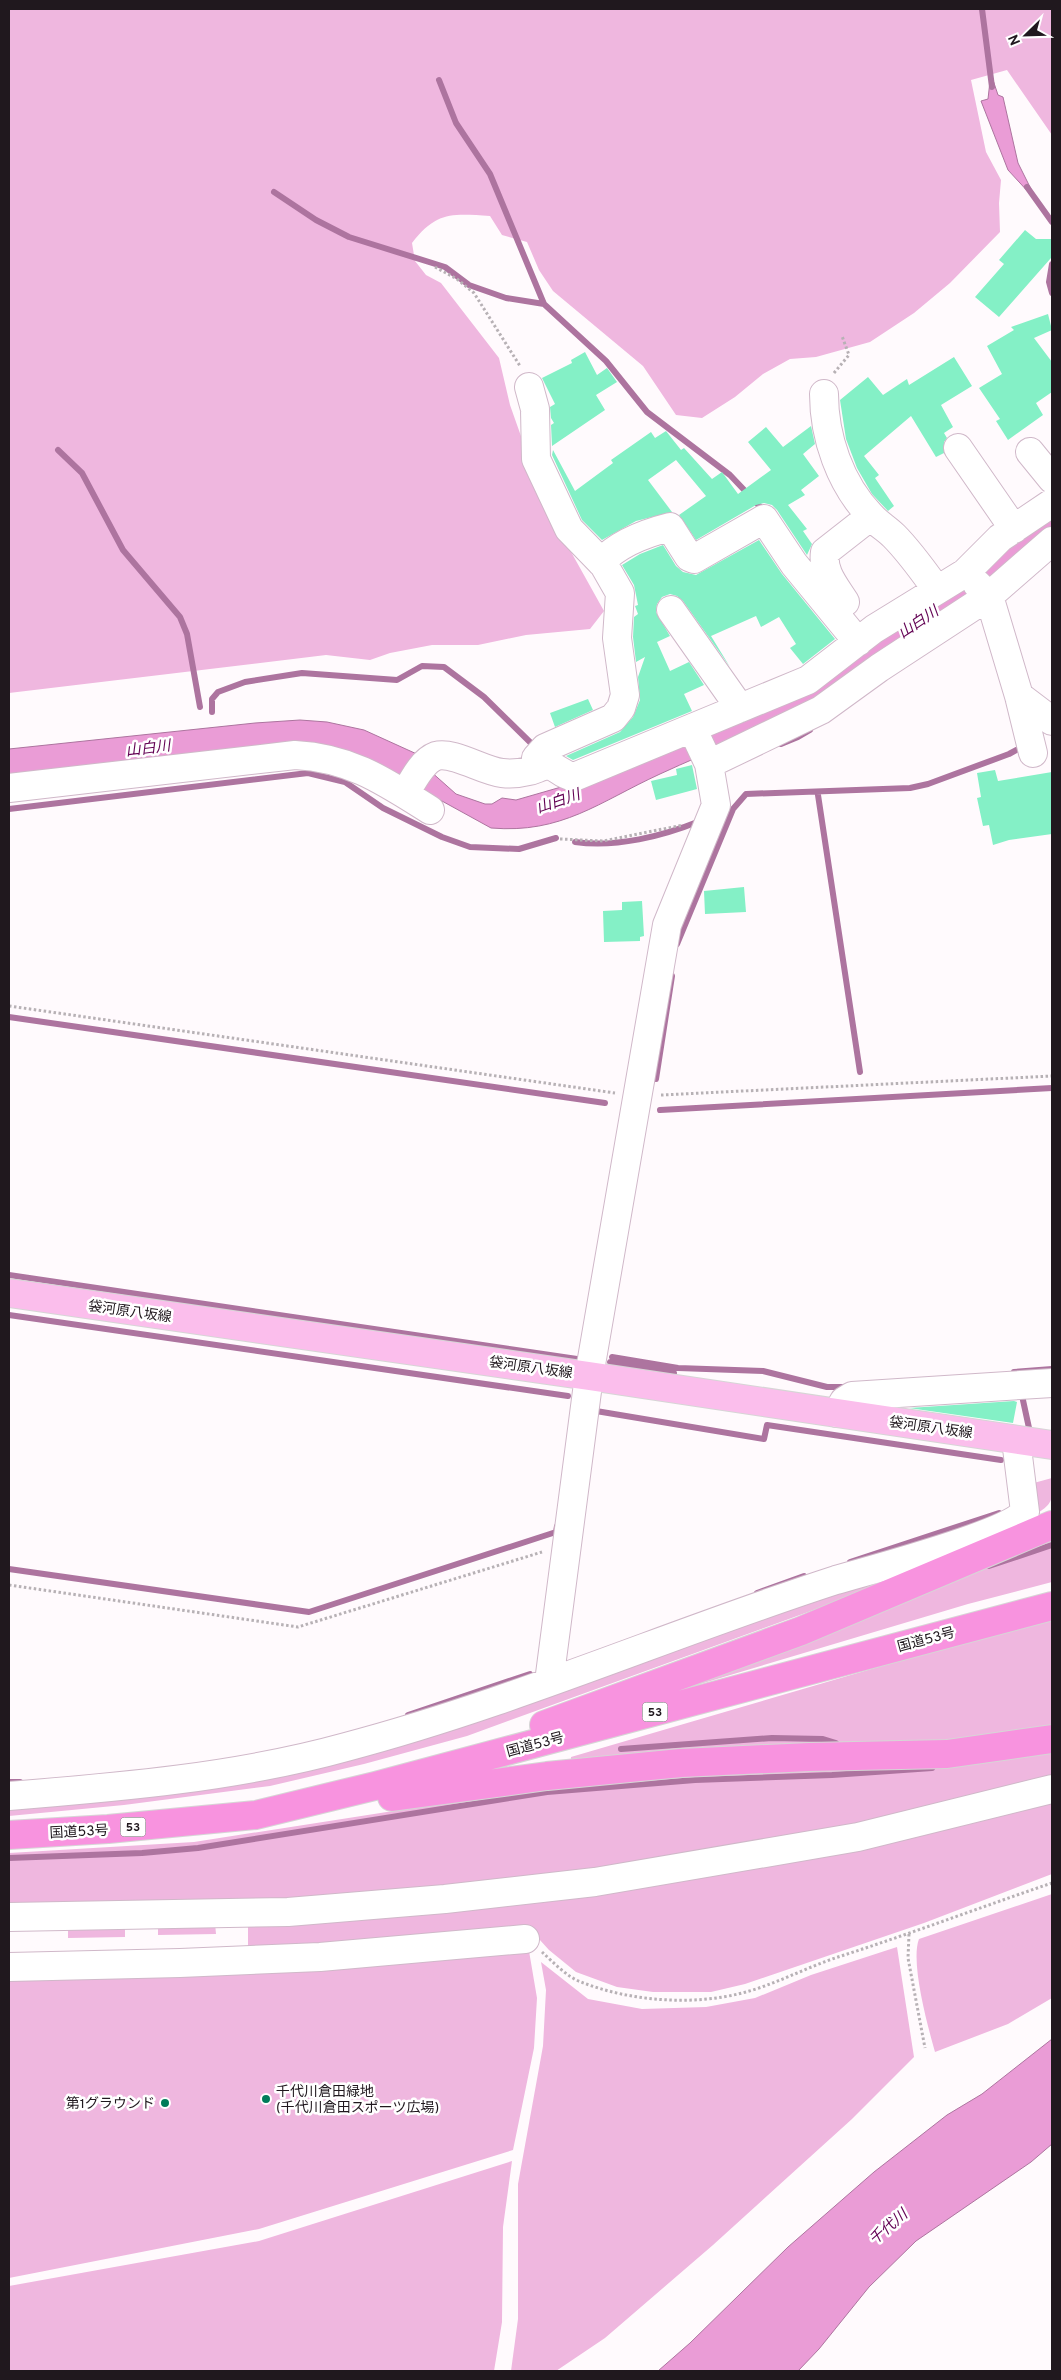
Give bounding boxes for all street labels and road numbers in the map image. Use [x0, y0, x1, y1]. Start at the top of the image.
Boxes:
street label: 袋河原八坂線 [87, 1297, 173, 1327]
street label: 袋河原八坂線 [488, 1353, 574, 1383]
street label: 袋河原八坂線 [888, 1413, 974, 1443]
street label: 国道53号 [896, 1625, 957, 1656]
road number: 53 [642, 1702, 668, 1721]
street label: 国道53号 [505, 1730, 566, 1761]
road number: 53 [120, 1818, 146, 1836]
street label: 国道53号 [49, 1822, 109, 1843]

